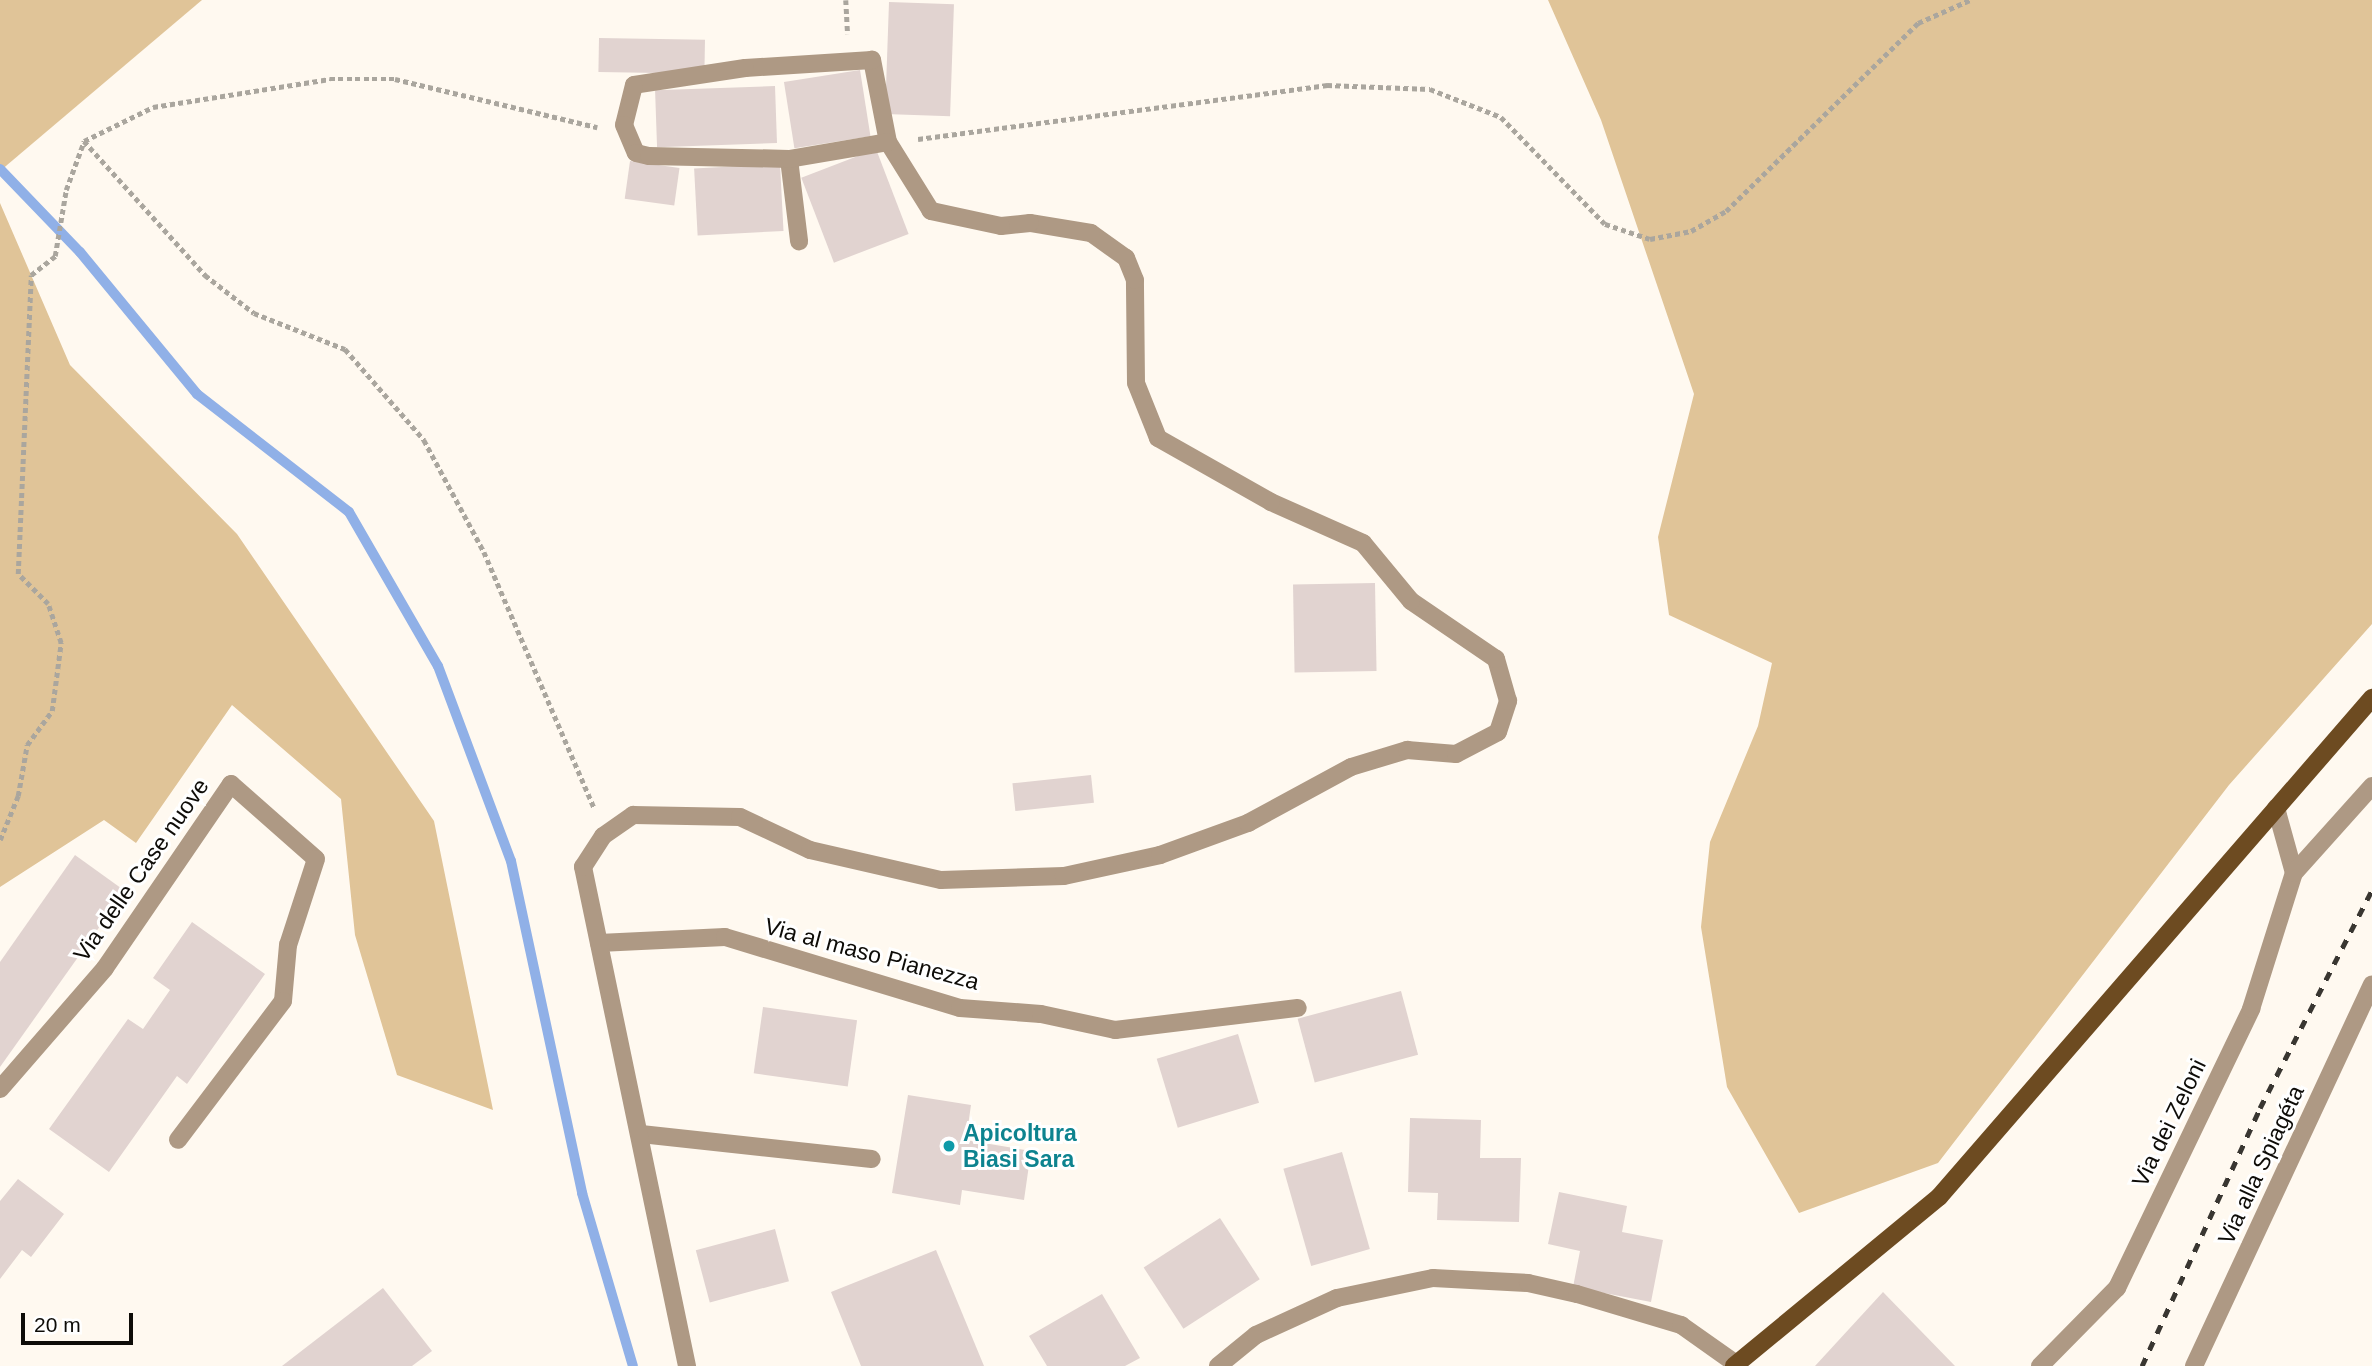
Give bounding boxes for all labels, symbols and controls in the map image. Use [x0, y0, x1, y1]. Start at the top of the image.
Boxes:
street label: Via delle Case nuove [67, 773, 215, 967]
street label: Via al maso Pianezza [762, 912, 982, 996]
street label: Via dei Zeloni [2126, 1055, 2212, 1191]
street label: Via alla Spiagéta [2212, 1081, 2310, 1249]
place label: Apicoltura Biasi Sara [963, 1119, 1077, 1173]
marker: Apicoltura Biasi Sara [941, 1138, 957, 1154]
scale bar [24, 1300, 136, 1344]
text: 20 m [34, 1313, 81, 1336]

